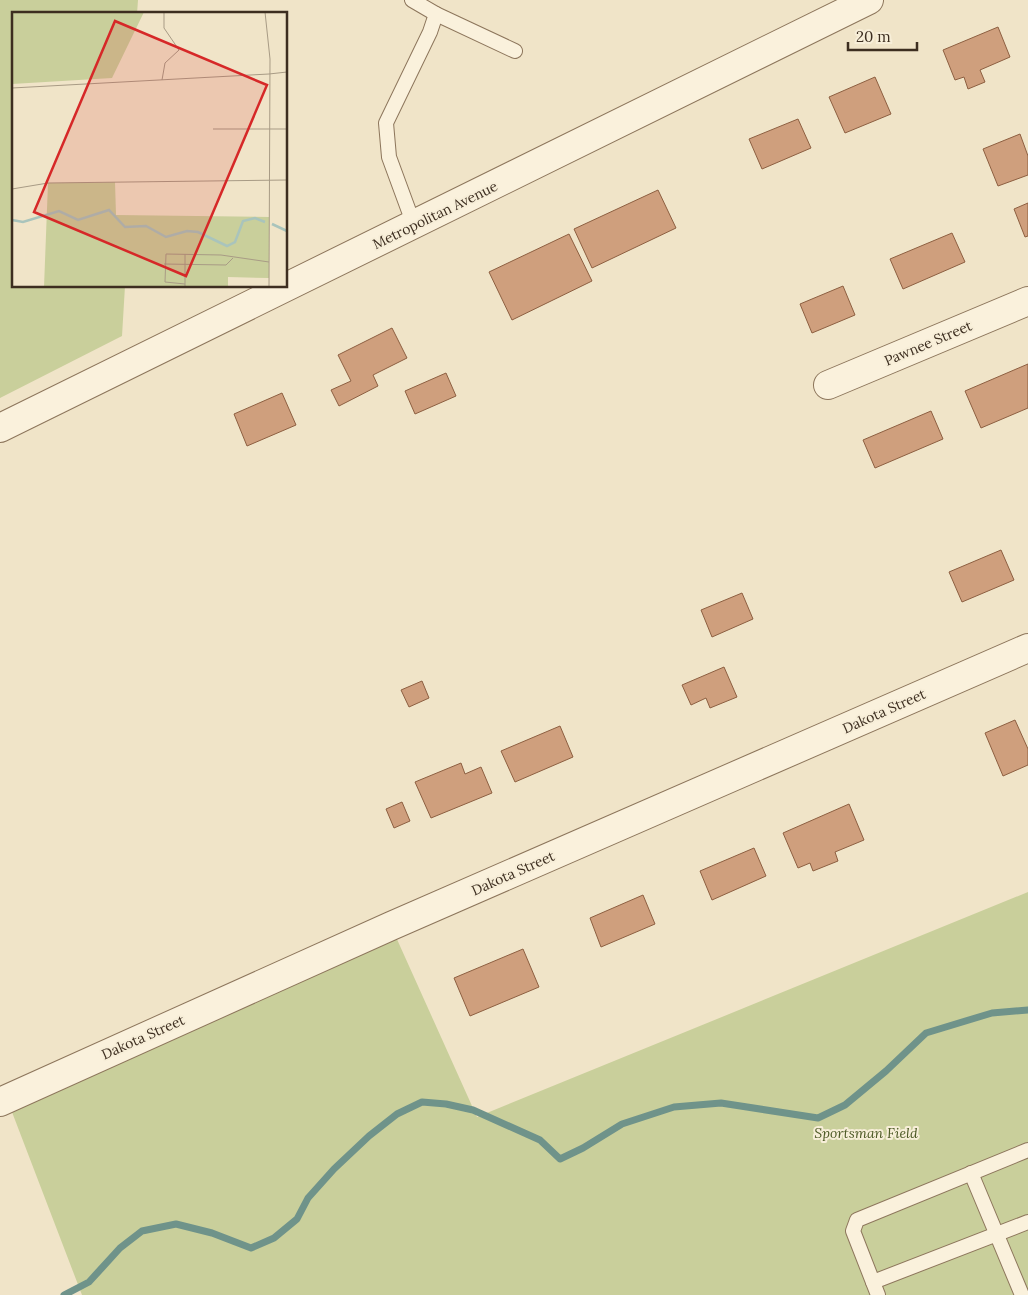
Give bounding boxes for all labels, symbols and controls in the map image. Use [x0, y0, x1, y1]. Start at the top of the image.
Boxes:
inset map [12, 12, 288, 288]
scale bar [848, 20, 917, 52]
text: 20 m [856, 27, 891, 46]
street label: Metropolitan Avenue [370, 177, 501, 253]
street label: Pawnee Street [881, 316, 975, 370]
street label: Dakota Street [840, 684, 929, 737]
street label: Dakota Street [469, 846, 558, 899]
street label: Dakota Street [99, 1010, 188, 1063]
park label: Sportsman Field [814, 1124, 918, 1142]

